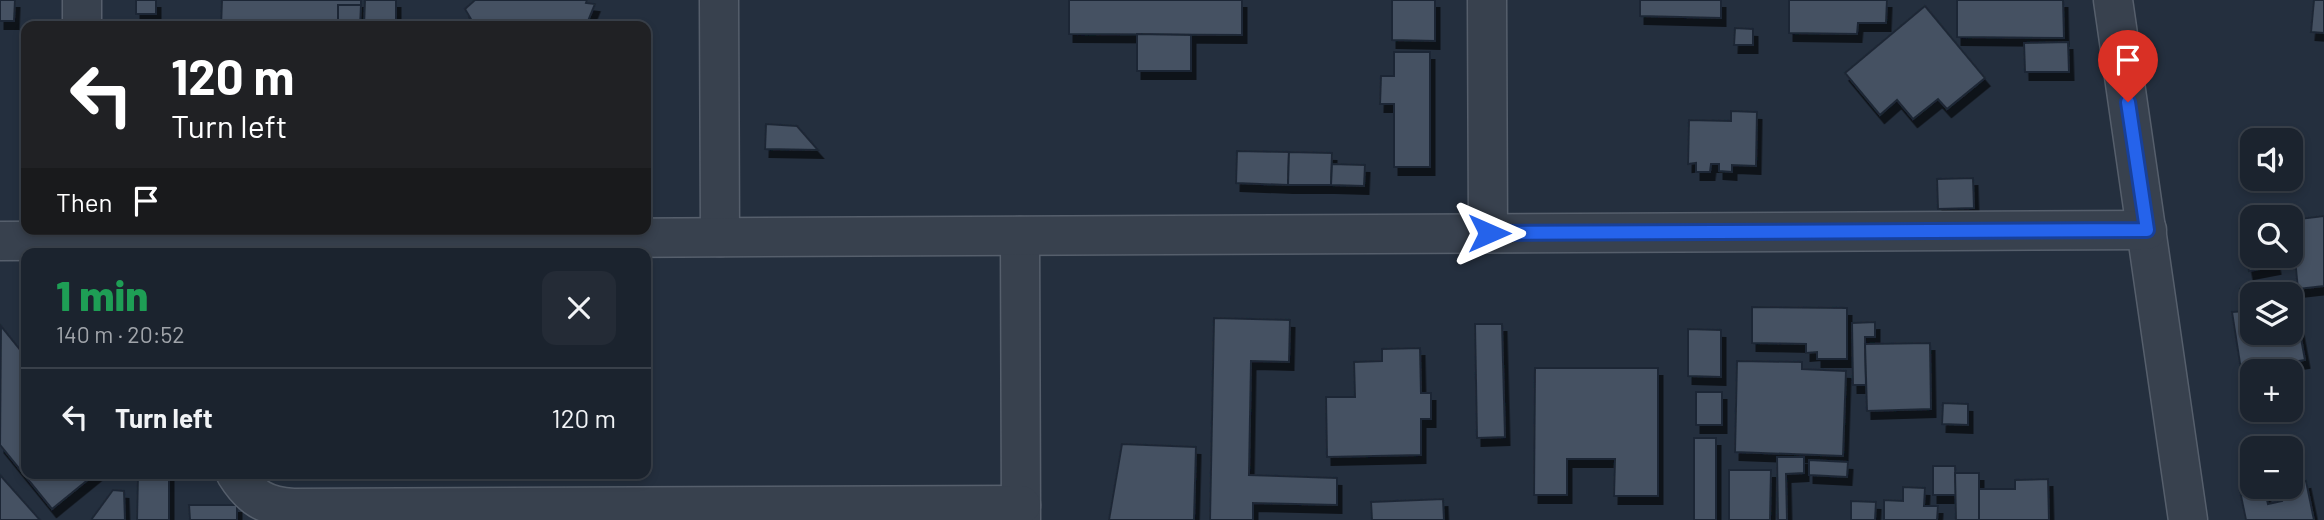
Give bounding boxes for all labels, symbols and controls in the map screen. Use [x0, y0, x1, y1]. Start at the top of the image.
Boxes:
pin [2098, 30, 2158, 102]
icon: arrive [2109, 41, 2147, 79]
text: 120 m [171, 46, 294, 105]
icon: left [56, 49, 147, 140]
text: Turn left [171, 106, 288, 144]
map controls [2240, 128, 2303, 499]
button: sound [2240, 128, 2303, 191]
icon: arrive [127, 182, 165, 220]
text: Then [56, 186, 113, 217]
position arrow [1452, 196, 1526, 270]
button: search [2240, 205, 2303, 268]
text: 1 min [56, 269, 148, 319]
button: close [542, 271, 616, 345]
button: layers [2240, 282, 2303, 345]
text: 140 m · 20:52 [56, 320, 185, 348]
button: + [2240, 359, 2303, 422]
icon: left [56, 398, 94, 436]
text: Turn left [115, 402, 213, 433]
text: 120 m [552, 402, 616, 433]
button: − [2240, 436, 2303, 499]

